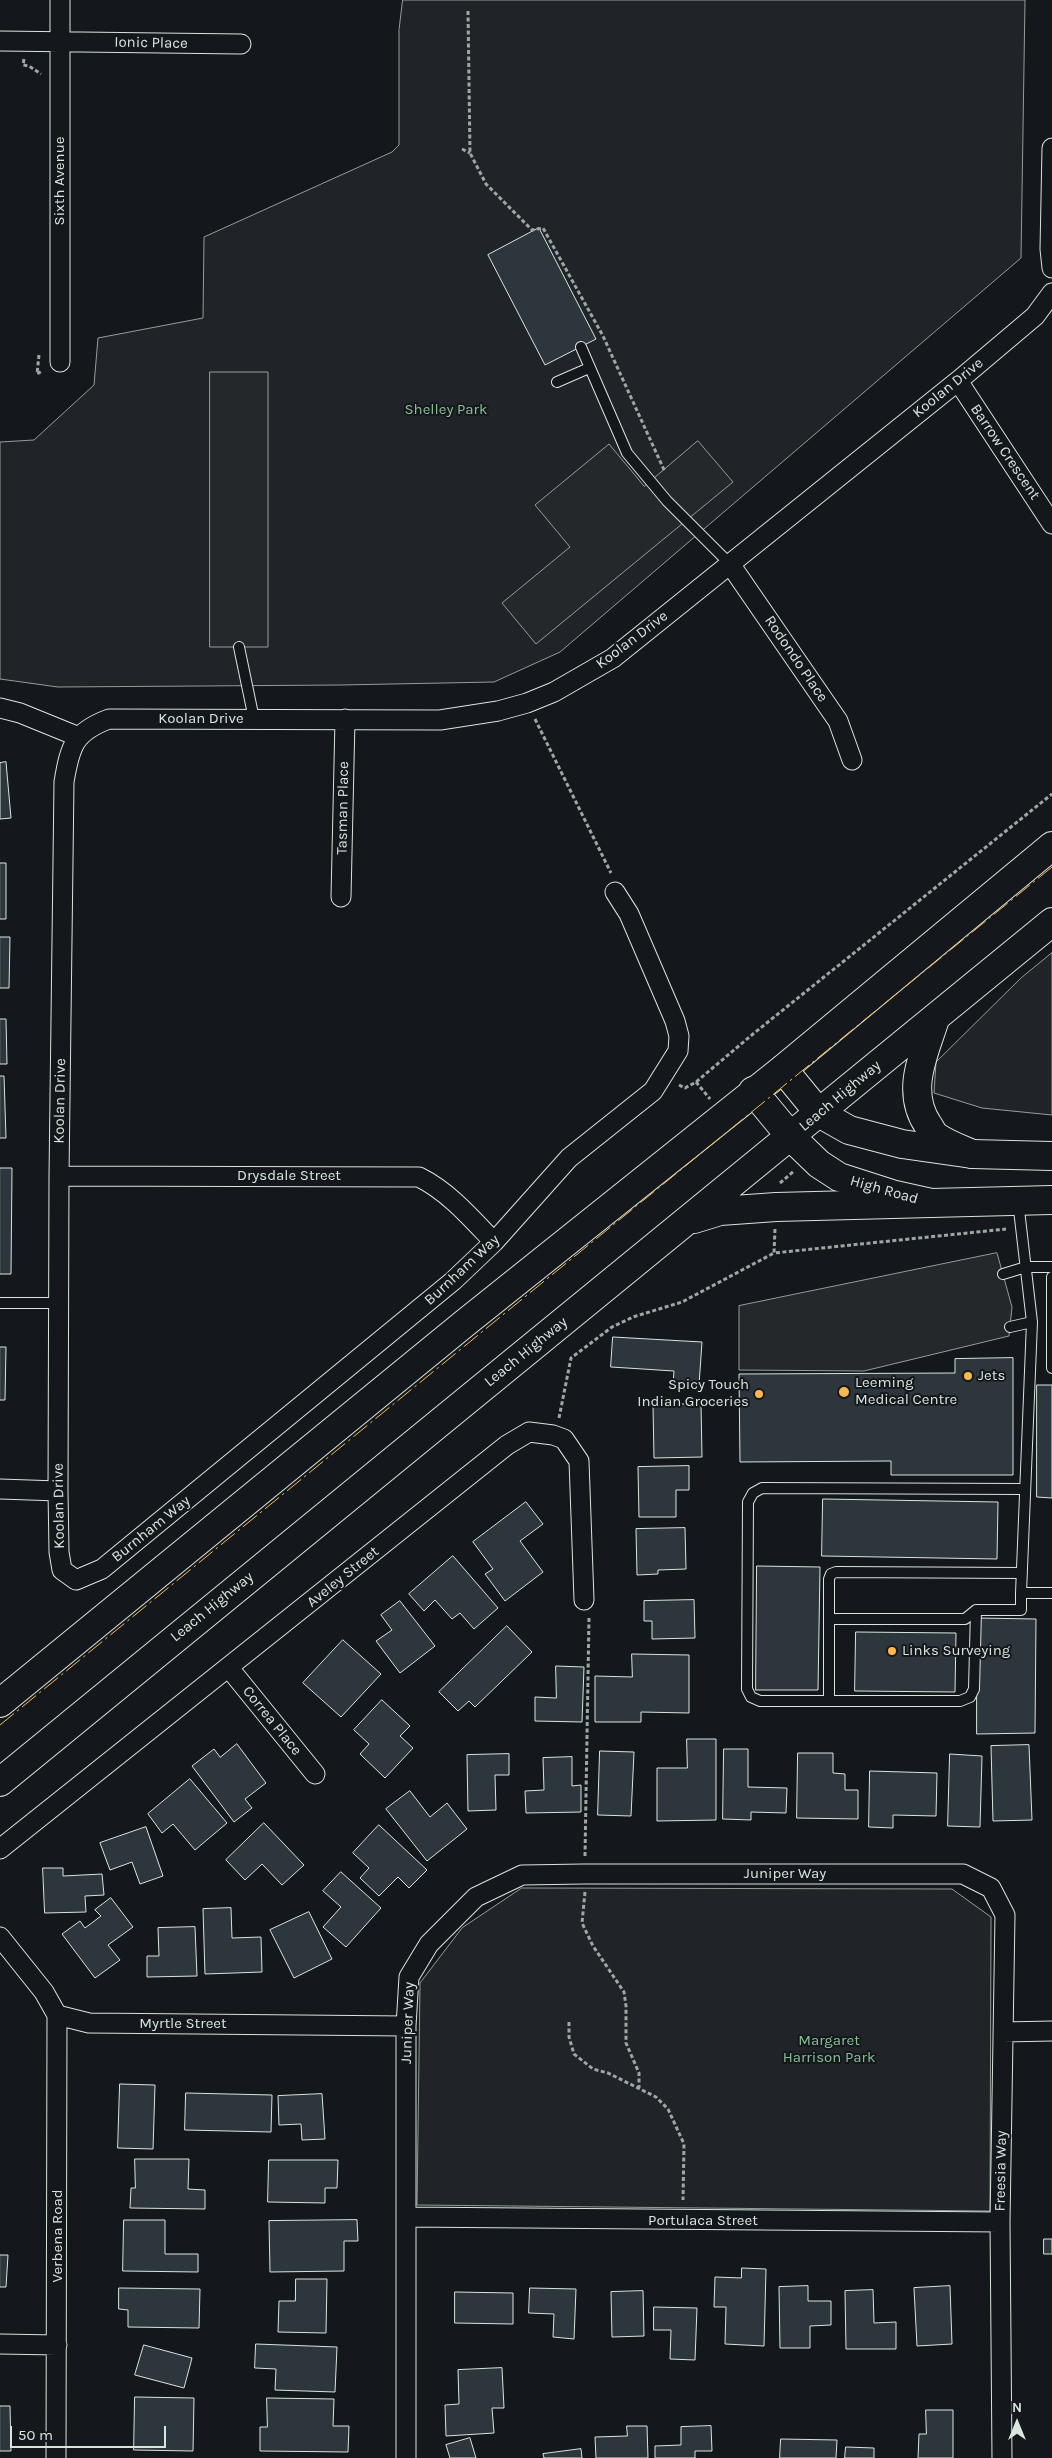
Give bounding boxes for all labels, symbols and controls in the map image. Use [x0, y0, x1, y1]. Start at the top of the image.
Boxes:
street label: Ionic Place [114, 33, 188, 53]
street label: Sixth Avenue [51, 137, 69, 225]
street label: Koolan Drive [909, 354, 987, 422]
park label: Shelley Park [405, 401, 487, 419]
street label: Barrow Crescent [966, 401, 1044, 503]
street label: Koolan Drive [592, 607, 672, 673]
street label: Rodondo Place [760, 612, 832, 706]
street label: Koolan Drive [158, 710, 244, 728]
street label: Tasman Place [333, 761, 353, 855]
street label: Leach Highway [795, 1056, 885, 1136]
street label: Koolan Drive [50, 1058, 70, 1144]
street label: Drysdale Street [237, 1167, 341, 1185]
street label: High Road [848, 1172, 920, 1208]
street label: Burnham Way [421, 1231, 503, 1309]
street label: Leach Highway [481, 1313, 571, 1391]
place label: Jets [978, 1367, 1005, 1385]
marker: Jets [962, 1370, 974, 1382]
place label: Leeming Medical Centre [855, 1374, 957, 1409]
place label: Spicy Touch Indian Groceries [637, 1376, 749, 1411]
marker: Leeming Medical Centre [837, 1385, 851, 1399]
marker: Spicy Touch Indian Groceries [753, 1388, 765, 1400]
street label: Koolan Drive [49, 1463, 69, 1549]
street label: Burnham Way [108, 1492, 194, 1566]
street label: Aveley Street [303, 1543, 383, 1611]
street label: Leach Highway [167, 1568, 257, 1646]
place label: Links Surveying [902, 1642, 1010, 1660]
marker: Links Surveying [886, 1645, 898, 1657]
street label: Correa Place [239, 1683, 305, 1759]
street label: Juniper Way [744, 1865, 826, 1883]
street label: Juniper Way [398, 1982, 418, 2064]
street label: Myrtle Street [139, 2015, 227, 2033]
park label: Margaret Harrison Park [783, 2032, 875, 2067]
street label: Freesia Way [991, 2130, 1011, 2212]
street label: Verbena Road [49, 2189, 67, 2283]
street label: Portulaca Street [648, 2212, 758, 2230]
north arrow [992, 2398, 1042, 2448]
text: N [1012, 2399, 1022, 2416]
scale bar [12, 2416, 169, 2448]
text: 50 m [18, 2426, 53, 2444]

